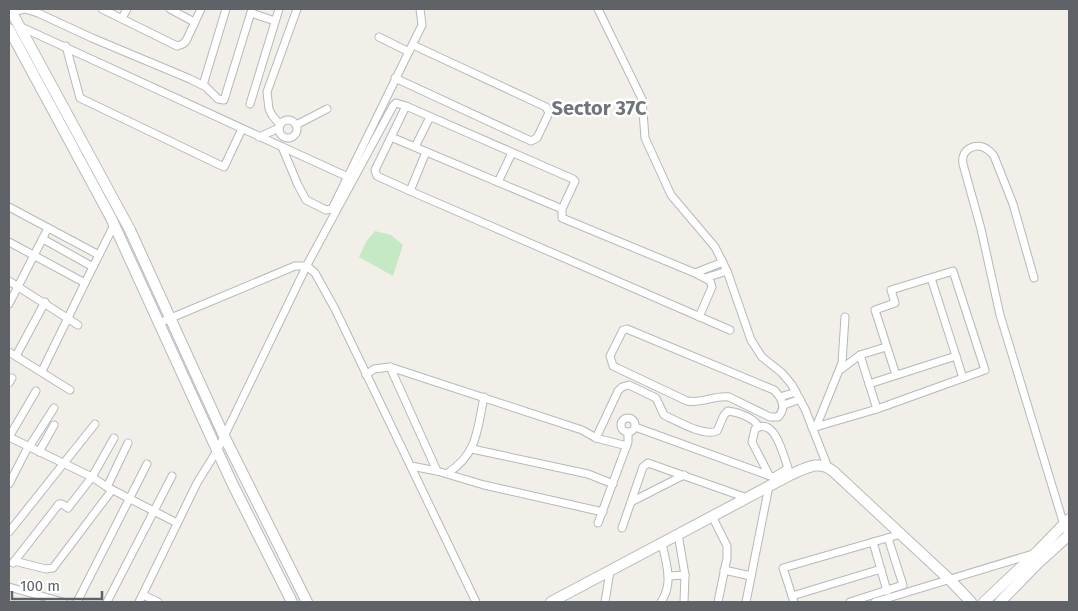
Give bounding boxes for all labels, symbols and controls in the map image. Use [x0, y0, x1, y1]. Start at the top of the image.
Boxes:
district label: Sector 37C [552, 96, 647, 120]
scale bar [12, 568, 102, 600]
text: 100 m [20, 577, 60, 595]

